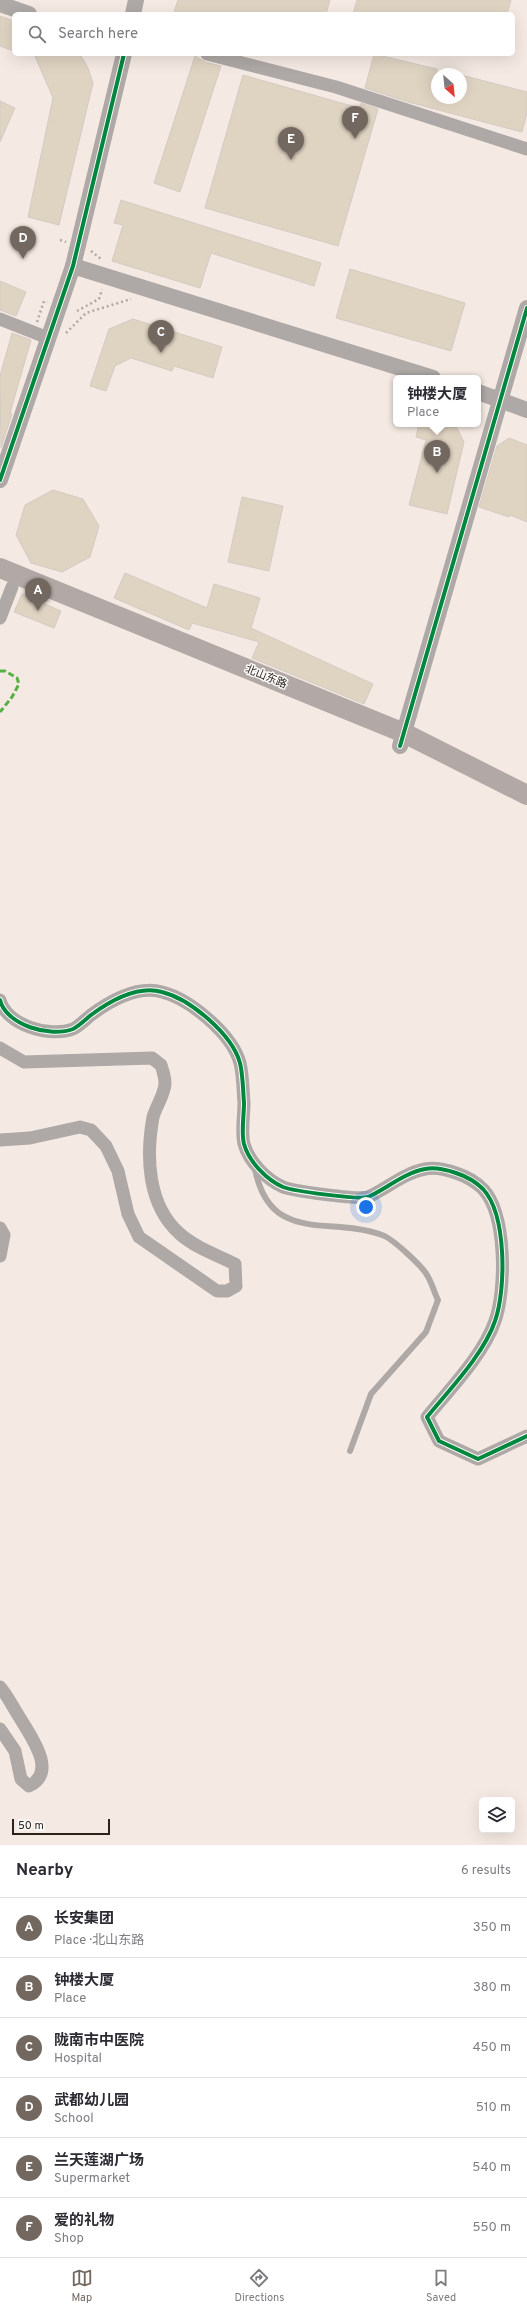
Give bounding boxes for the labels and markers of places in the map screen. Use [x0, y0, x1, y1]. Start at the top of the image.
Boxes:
pin: F [342, 106, 368, 139]
pin: E [278, 127, 304, 160]
pin: D [10, 226, 36, 259]
pin: C [148, 320, 174, 353]
pin: B [424, 440, 450, 473]
pin: A [25, 578, 51, 611]

